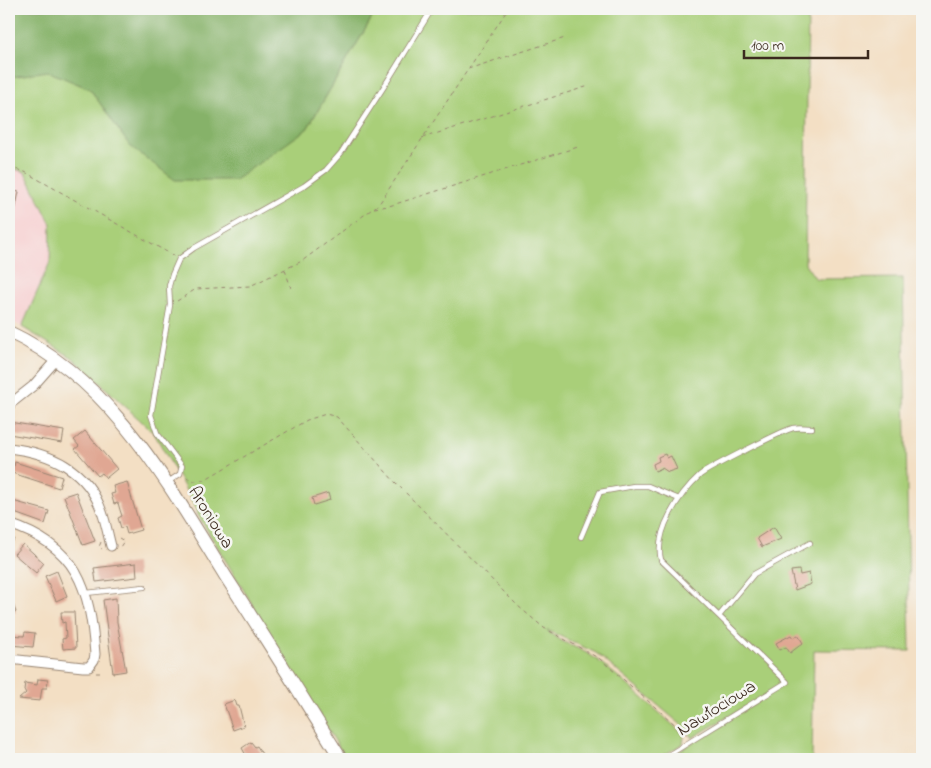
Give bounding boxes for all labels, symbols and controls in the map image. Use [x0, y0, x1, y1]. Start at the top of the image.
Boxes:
scale bar [744, 28, 867, 60]
text: 100 m [751, 35, 784, 57]
street label: Aroniowa [181, 482, 239, 554]
street label: Nawłociowa [672, 674, 762, 744]

